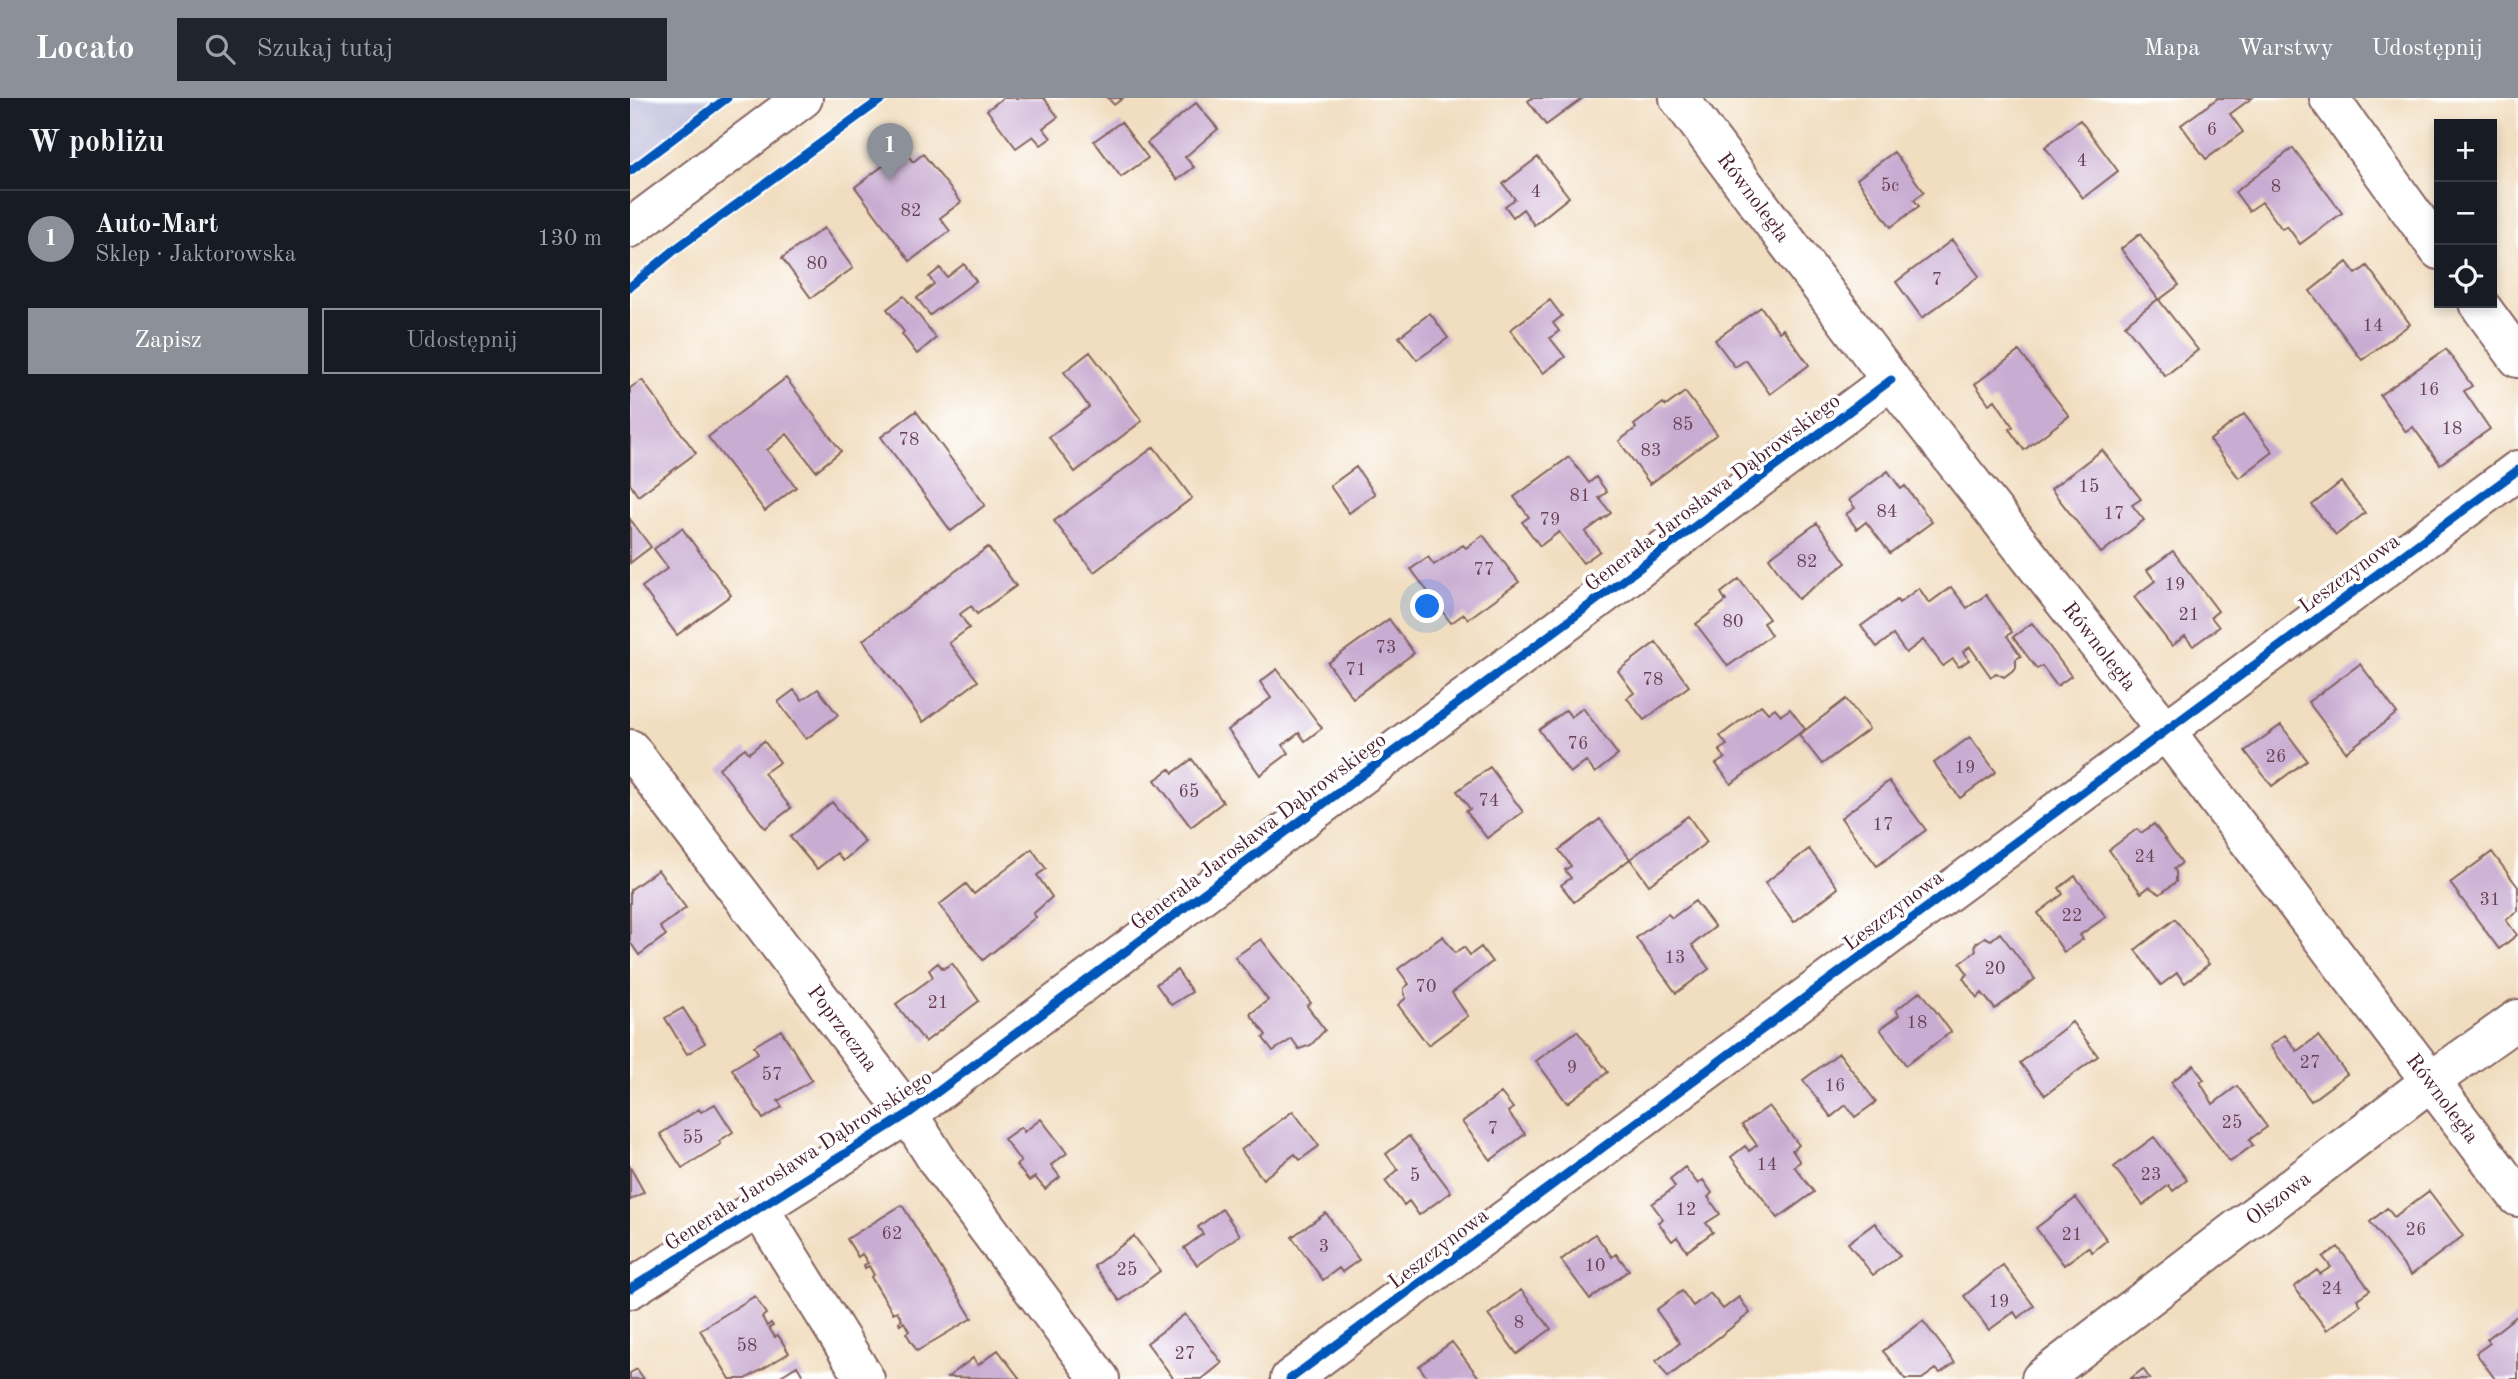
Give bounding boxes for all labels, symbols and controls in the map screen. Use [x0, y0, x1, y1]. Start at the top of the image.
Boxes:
search box [177, 18, 667, 81]
icon: search [201, 30, 239, 68]
text: Locato [35, 33, 135, 66]
text: Szukaj tutaj [257, 36, 393, 62]
text: Mapa [2144, 37, 2200, 61]
text: Warstwy [2238, 37, 2334, 61]
text: Udostępnij [2372, 37, 2483, 61]
map controls [2434, 119, 2497, 308]
button: + [2434, 119, 2497, 182]
house number: 6 [2207, 121, 2217, 139]
pin: 1 [867, 123, 913, 181]
text: W pobliżu [28, 128, 164, 158]
street label: Równoległa [1713, 149, 1793, 247]
house number: 4 [2077, 152, 2087, 170]
house number: 5c [1881, 177, 1899, 195]
house number: 8 [2271, 178, 2281, 196]
button: − [2434, 182, 2497, 245]
house number: 4 [1531, 183, 1541, 201]
house number: 82 [901, 202, 921, 220]
text: Auto-Mart [95, 212, 218, 238]
text: 1 [44, 227, 58, 250]
text: 130 m [537, 227, 602, 250]
text: Sklep · Jaktorowska [95, 243, 296, 266]
button: locate [2434, 245, 2497, 308]
house number: 80 [807, 255, 827, 273]
house number: 7 [1932, 271, 1942, 289]
button: Zapisz [28, 308, 308, 374]
button: Udostępnij [322, 308, 602, 374]
house number: 14 [2363, 317, 2383, 335]
house number: 16 [2419, 381, 2439, 399]
street label: Generała Jarosława Dąbrowskiego [1581, 390, 1845, 596]
house number: 85 [1673, 416, 1693, 434]
house number: 18 [2442, 420, 2462, 438]
house number: 78 [899, 431, 919, 449]
house number: 83 [1641, 442, 1661, 460]
house number: 15 [2079, 478, 2099, 496]
house number: 81 [1570, 487, 1590, 505]
house number: 84 [1877, 503, 1897, 521]
house number: 17 [2104, 505, 2124, 523]
house number: 79 [1540, 511, 1560, 529]
street label: Leszczynowa [2296, 531, 2404, 618]
house number: 82 [1797, 553, 1817, 571]
house number: 77 [1474, 561, 1494, 579]
house number: 19 [2165, 576, 2185, 594]
your location [1410, 589, 1444, 623]
street label: Równoległa [2058, 599, 2140, 695]
house number: 21 [2179, 606, 2199, 624]
house number: 80 [1723, 613, 1743, 631]
house number: 73 [1376, 639, 1396, 657]
house number: 71 [1346, 661, 1366, 679]
house number: 78 [1643, 671, 1663, 689]
street label: Generała Jarosława Dąbrowskiego [1127, 729, 1391, 935]
house number: 76 [1568, 735, 1588, 753]
house number: 26 [2266, 748, 2286, 766]
house number: 19 [1955, 759, 1975, 777]
house number: 65 [1179, 783, 1199, 801]
house number: 74 [1479, 792, 1499, 810]
house number: 17 [1873, 816, 1893, 834]
house number: 24 [2135, 848, 2155, 866]
street label: Leszczynowa [1840, 867, 1948, 955]
house number: 31 [2480, 891, 2500, 909]
house number: 22 [2062, 907, 2082, 925]
house number: 13 [1665, 949, 1685, 967]
house number: 20 [1985, 960, 2005, 978]
house number: 70 [1416, 978, 1436, 996]
street label: Poprzeczna [803, 982, 881, 1076]
house number: 21 [928, 994, 948, 1012]
house number: 18 [1907, 1014, 1927, 1032]
street label: Równoległa [2402, 1050, 2482, 1148]
house number: 27 [2300, 1054, 2320, 1072]
house number: 9 [1567, 1059, 1577, 1077]
house number: 57 [762, 1066, 782, 1084]
street label: Generała Jarosława Dąbrowskiego [661, 1067, 936, 1256]
house number: 16 [1825, 1077, 1845, 1095]
house number: 25 [2222, 1114, 2242, 1132]
house number: 7 [1488, 1120, 1498, 1138]
house number: 55 [683, 1129, 703, 1147]
house number: 14 [1757, 1156, 1777, 1174]
house number: 23 [2141, 1166, 2161, 1184]
house number: 5 [1410, 1167, 1420, 1185]
street label: Olszowa [2243, 1168, 2315, 1230]
house number: 12 [1676, 1201, 1696, 1219]
street label: Leszczynowa [1385, 1205, 1493, 1293]
house number: 26 [2406, 1221, 2426, 1239]
house number: 62 [882, 1225, 902, 1243]
house number: 21 [2062, 1226, 2082, 1244]
house number: 3 [1319, 1238, 1329, 1256]
house number: 10 [1585, 1257, 1605, 1275]
house number: 25 [1117, 1261, 1137, 1279]
house number: 24 [2322, 1280, 2342, 1298]
house number: 19 [1989, 1293, 2009, 1311]
house number: 8 [1514, 1314, 1524, 1332]
house number: 58 [737, 1337, 757, 1355]
house number: 27 [1175, 1345, 1195, 1363]

